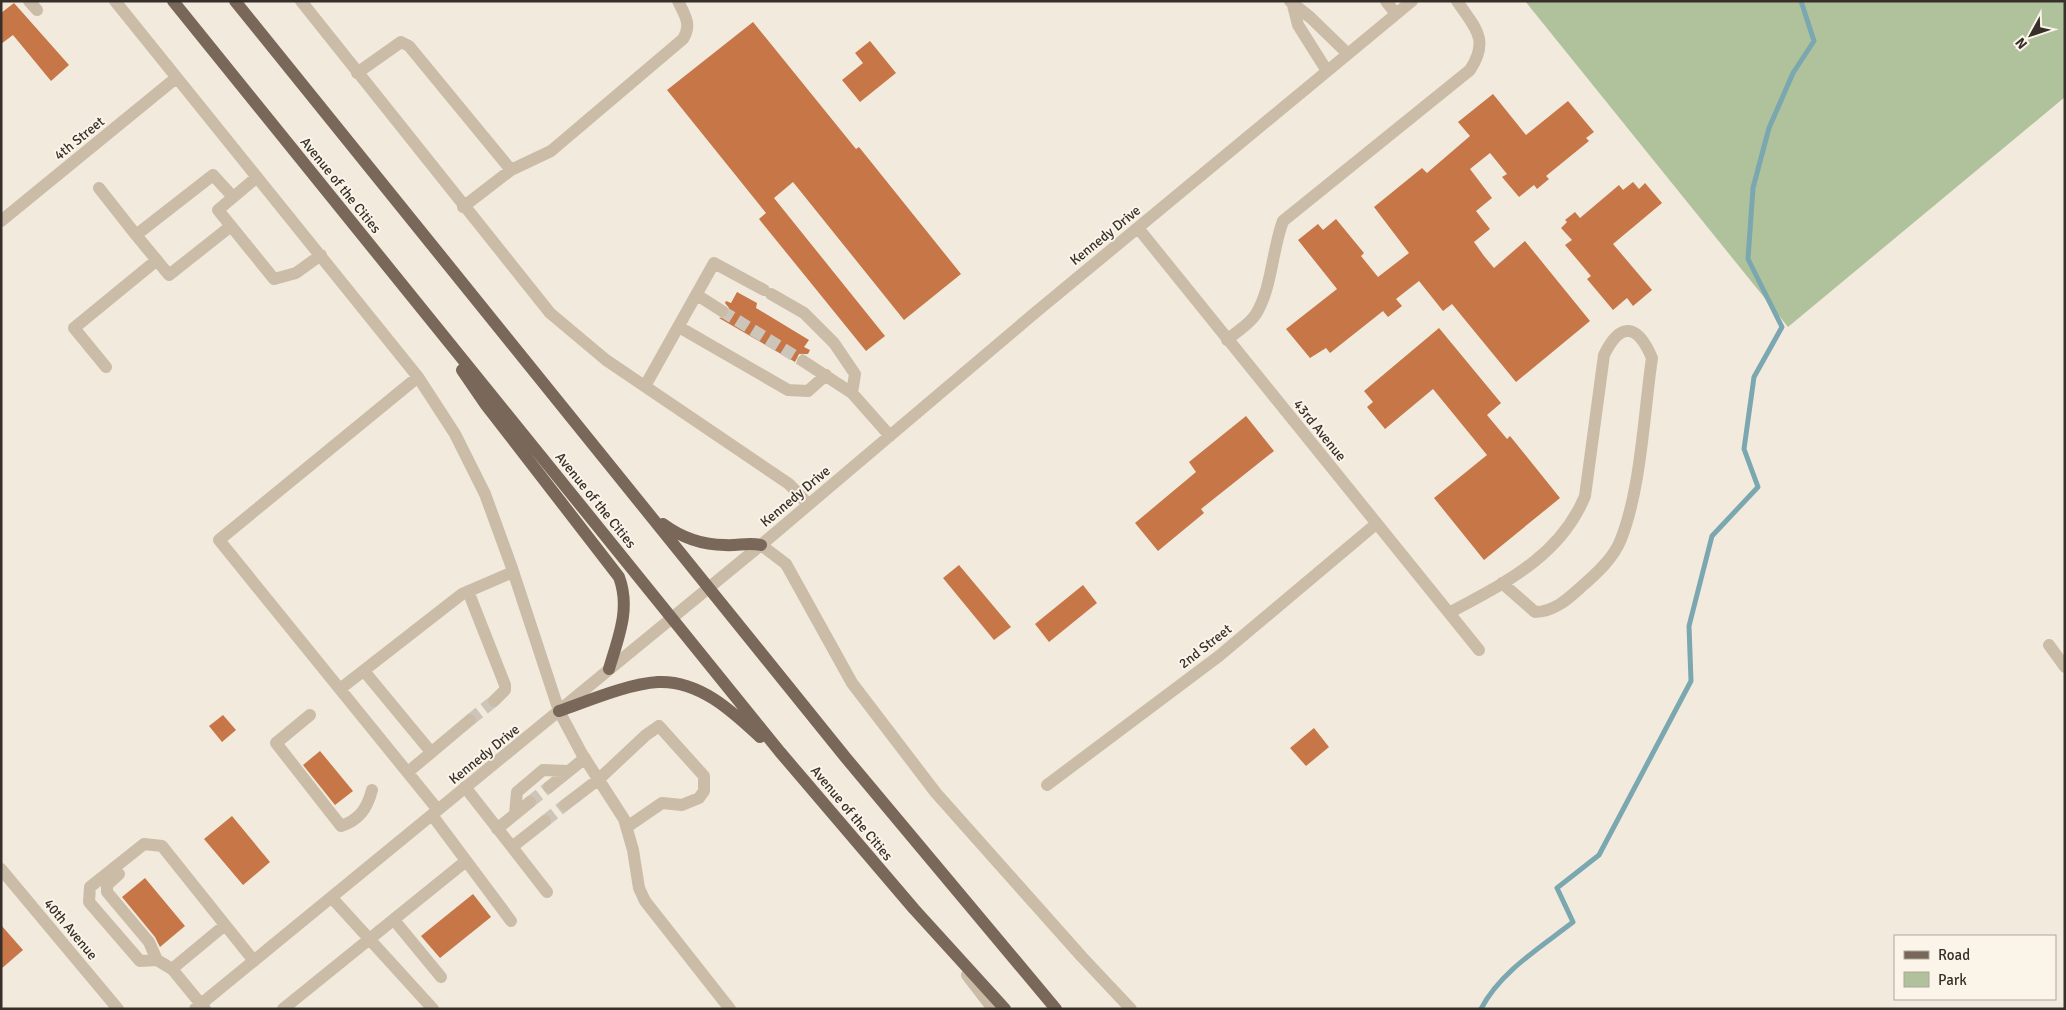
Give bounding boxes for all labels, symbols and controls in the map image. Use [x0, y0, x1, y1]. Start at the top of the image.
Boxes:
north arrow [2006, 10, 2056, 60]
text: N [2012, 34, 2031, 52]
street label: 4th Street [51, 113, 108, 164]
street label: Avenue of the Cities [297, 134, 385, 237]
street label: Kennedy Drive [1067, 202, 1144, 269]
street label: 43rd Avenue [1290, 396, 1350, 465]
street label: Avenue of the Cities [552, 449, 640, 552]
street label: Kennedy Drive [757, 462, 834, 530]
street label: 2nd Street [1176, 620, 1235, 672]
street label: Kennedy Drive [446, 721, 523, 788]
street label: Avenue of the Cities [807, 762, 896, 864]
street label: 40th Avenue [40, 895, 101, 963]
legend [1894, 935, 2056, 1000]
text: Road [1938, 946, 1970, 964]
text: Park [1938, 971, 1967, 989]

